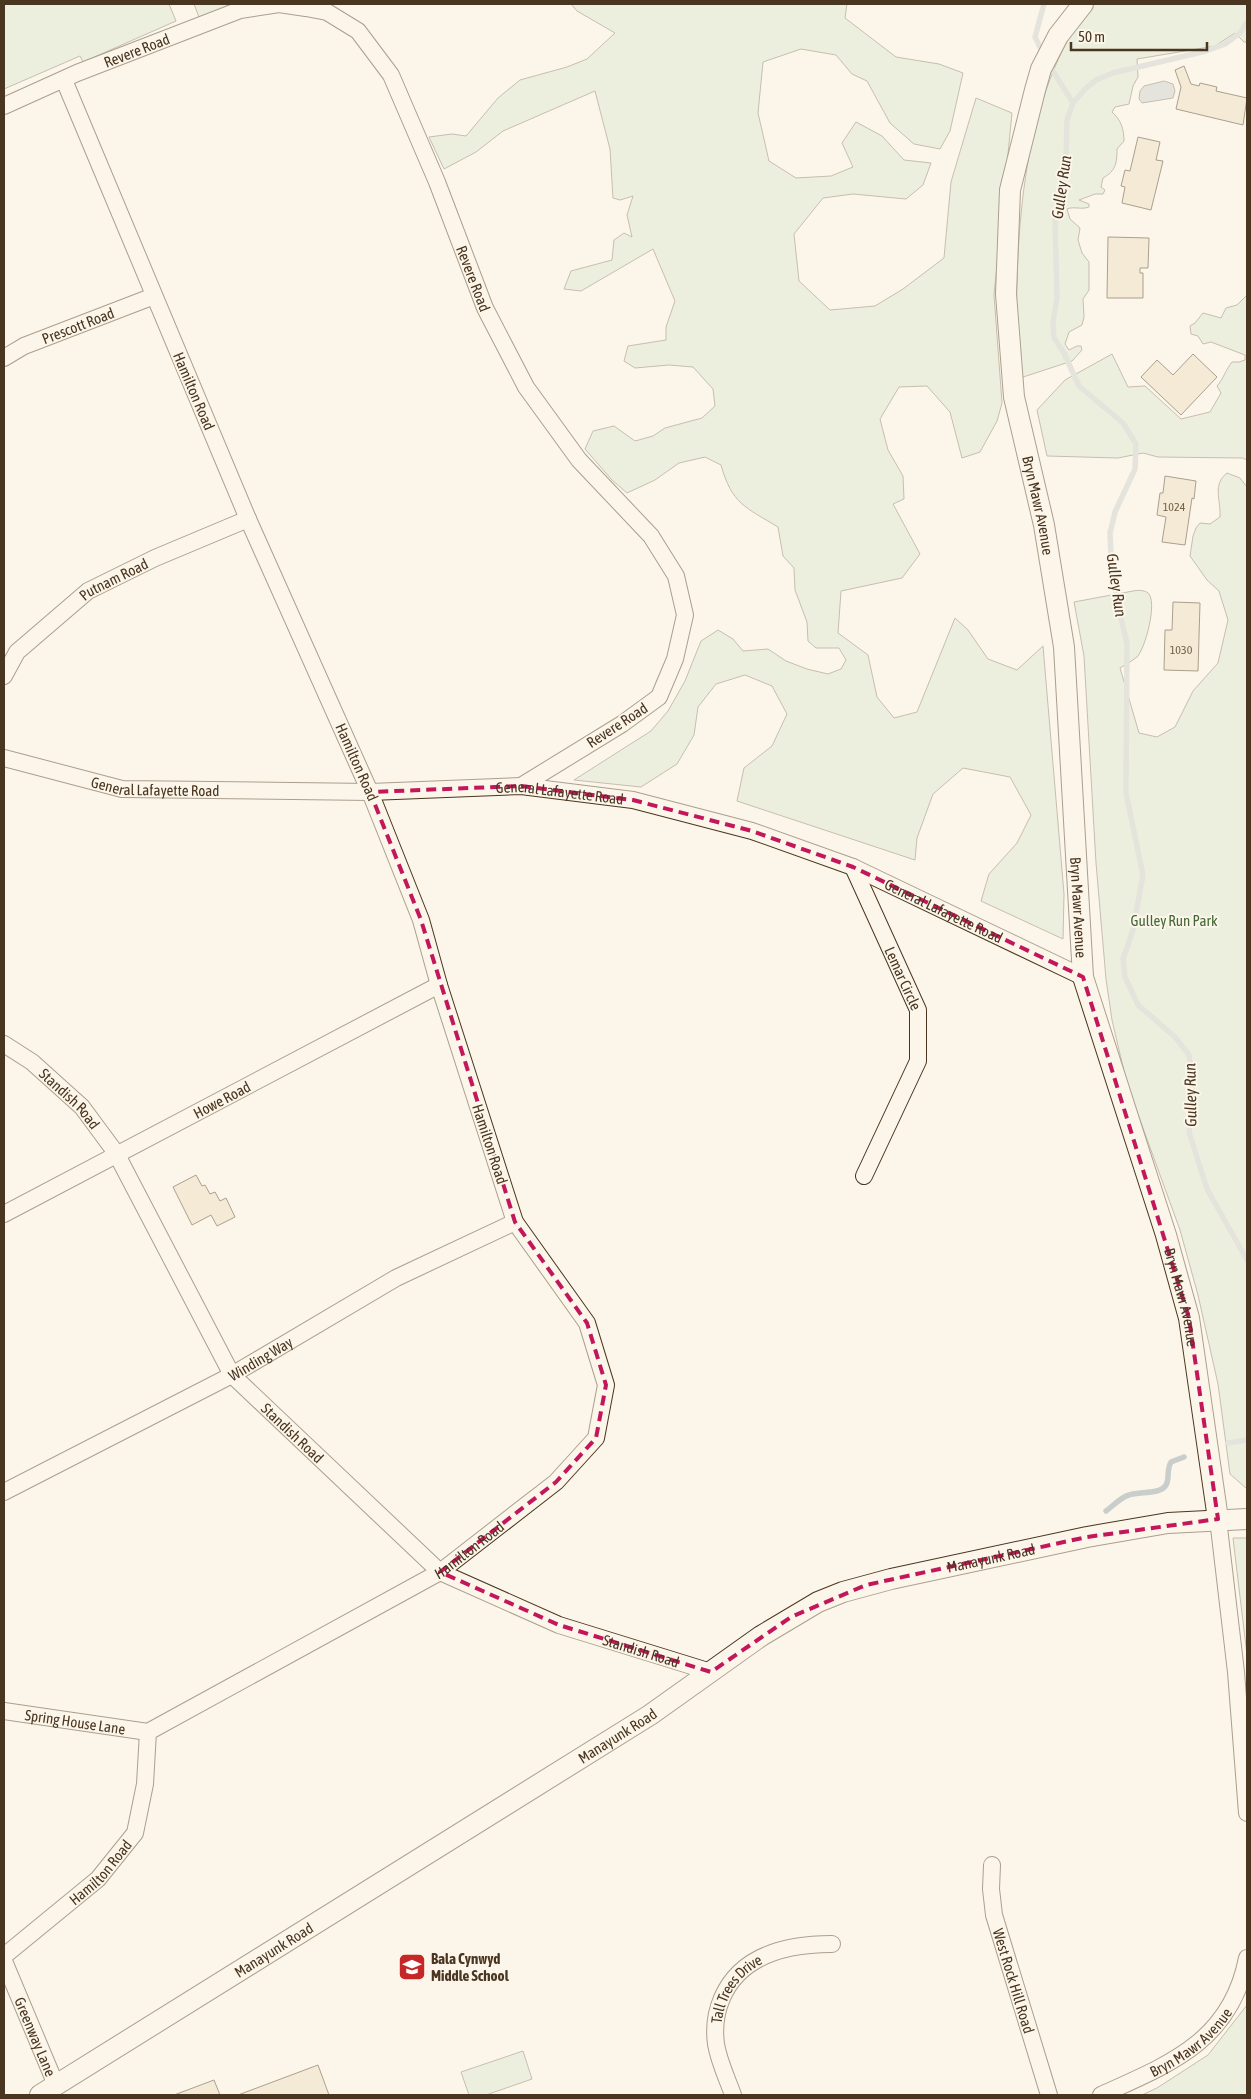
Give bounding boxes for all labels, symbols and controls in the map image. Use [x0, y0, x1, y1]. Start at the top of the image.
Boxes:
scale bar [1071, 20, 1207, 52]
text: 50 m [1078, 28, 1105, 45]
street label: Revere Road [101, 30, 172, 70]
water label: Gulley Run [1048, 154, 1075, 220]
street label: Revere Road [454, 243, 494, 314]
street label: Prescott Road [39, 304, 116, 347]
street label: Hamilton Road [170, 349, 218, 433]
street label: Bryn Mawr Avenue [1020, 454, 1057, 556]
house number: 1024 [1163, 500, 1186, 514]
water label: Gulley Run [1103, 552, 1130, 618]
street label: Putnam Road [75, 554, 150, 603]
house number: 1030 [1170, 643, 1193, 657]
street label: Revere Road [583, 699, 651, 751]
street label: Hamilton Road [332, 721, 382, 803]
street label: General Lafayette Road [89, 773, 220, 799]
street label: General Lafayette Road [495, 777, 625, 807]
street label: Bryn Mawr Avenue [1068, 856, 1090, 959]
street label: General Lafayette Road [882, 875, 1006, 946]
park label: Gulley Run Park [1130, 912, 1218, 929]
street label: Lemar Circle [882, 944, 925, 1013]
water label: Gulley Run [1180, 1063, 1201, 1127]
street label: Standish Road [36, 1065, 104, 1132]
street label: Howe Road [190, 1077, 253, 1121]
street label: Hamilton Road [469, 1102, 511, 1186]
street label: Bryn Mawr Avenue [1161, 1246, 1202, 1348]
street label: Winding Way [225, 1333, 295, 1384]
street label: Standish Road [258, 1399, 327, 1466]
street label: Hamilton Road [431, 1517, 507, 1582]
street label: Manayunk Road [945, 1540, 1036, 1575]
street label: Standish Road [601, 1631, 681, 1670]
street label: Manayunk Road [575, 1705, 660, 1766]
street label: Spring House Lane [24, 1706, 127, 1737]
street label: Hamilton Road [65, 1836, 135, 1908]
street label: Manayunk Road [231, 1919, 316, 1980]
street label: West Rock Hill Road [990, 1926, 1038, 2035]
place label: Bala Cynwyd Middle School [431, 1950, 510, 1984]
street label: Tall Trees Drive [707, 1950, 765, 2024]
school or university icon: Bala Cynwyd Middle School [397, 1952, 427, 1982]
street label: Greenway Lane [12, 1995, 60, 2079]
street label: Bryn Mawr Avenue [1147, 2004, 1235, 2080]

